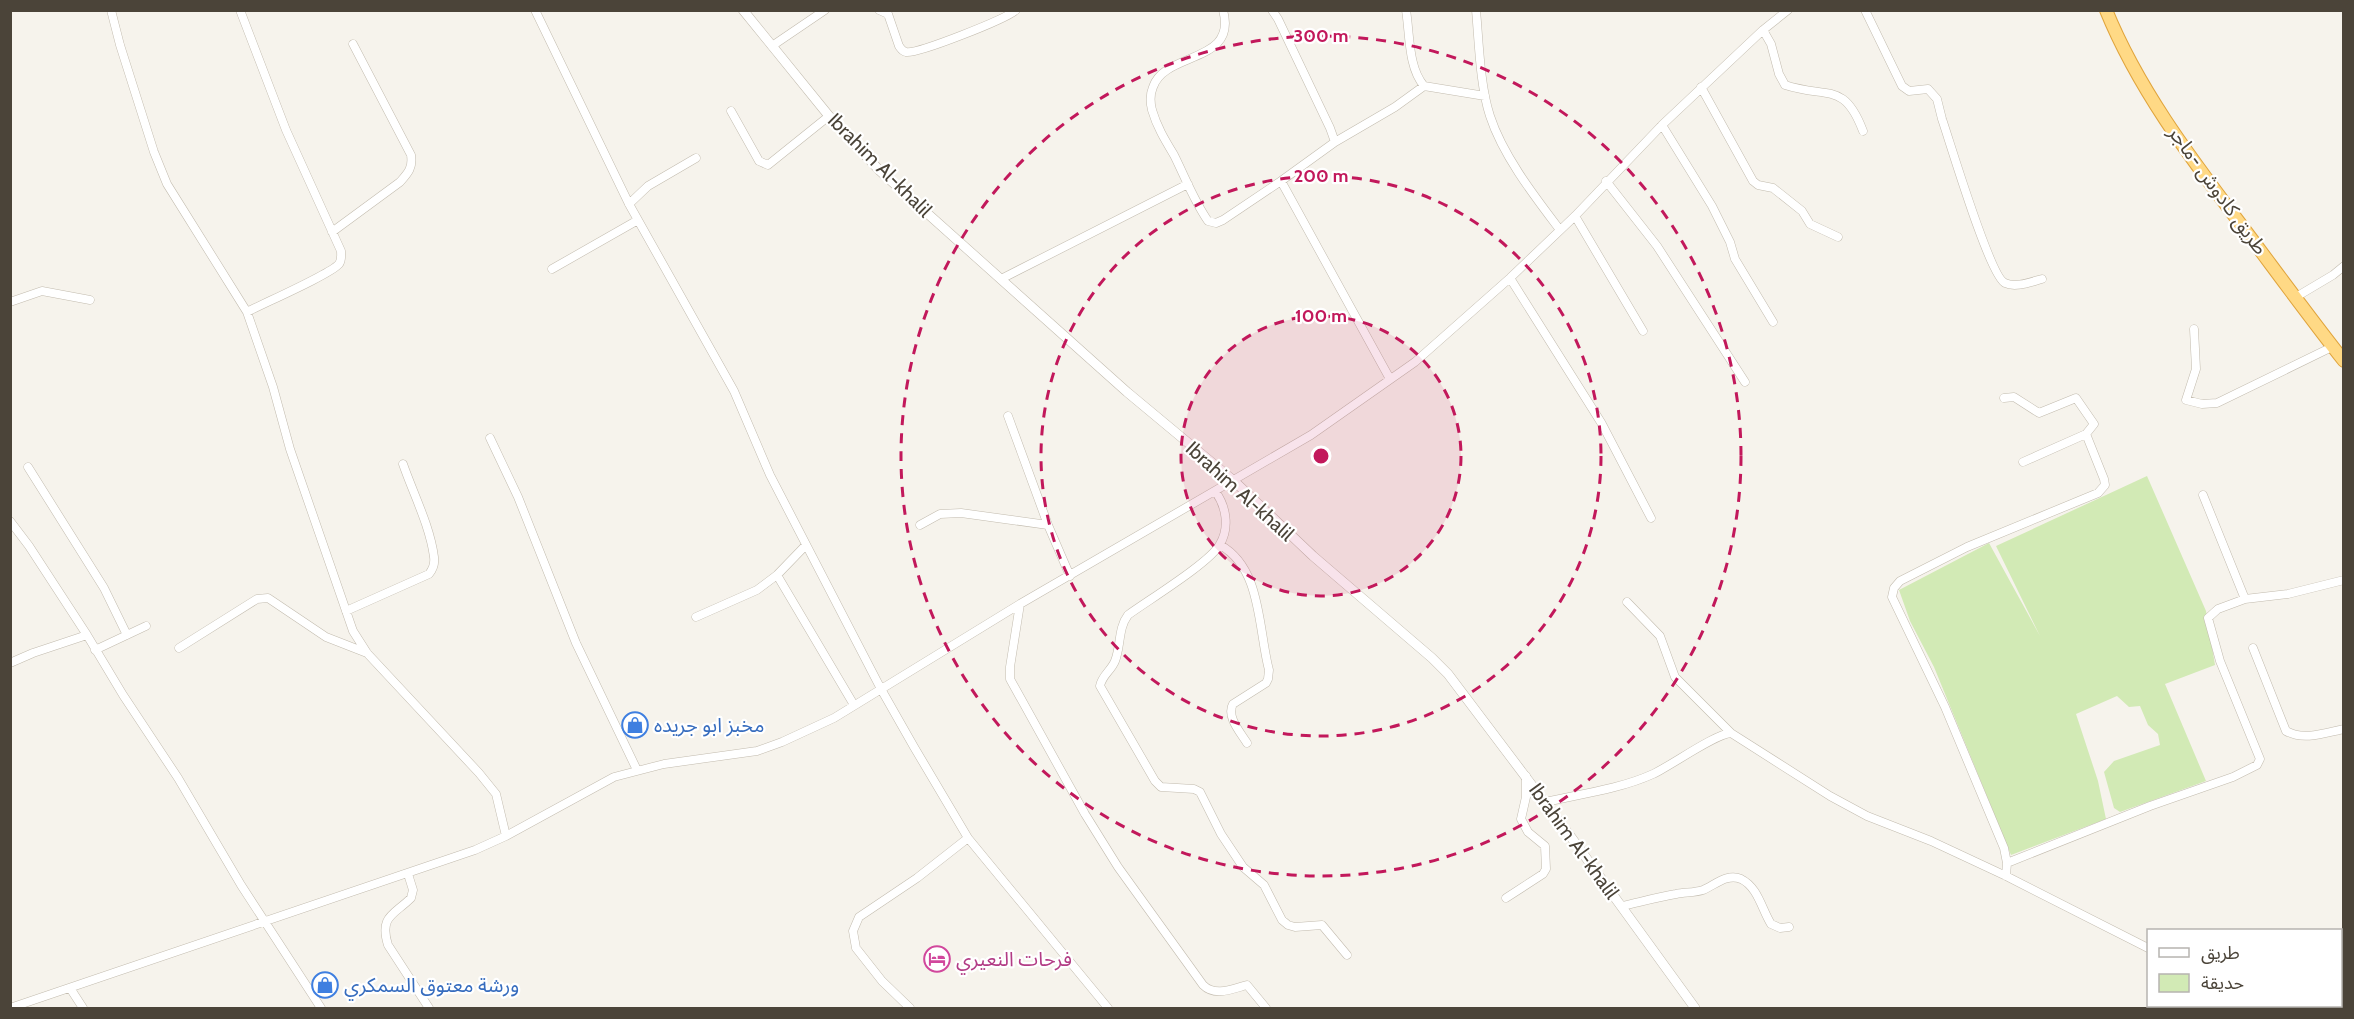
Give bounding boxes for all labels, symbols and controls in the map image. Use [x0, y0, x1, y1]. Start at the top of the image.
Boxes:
text: 300 m [1294, 25, 1348, 47]
street label: Ibrahim Al-khalil [823, 108, 937, 222]
street label: طريق كادوش -ماجر [2162, 120, 2273, 260]
text: 200 m [1294, 165, 1348, 187]
text: 100 m [1295, 305, 1347, 327]
street label: Ibrahim Al-khalil [1181, 436, 1299, 546]
centre of rings [1311, 446, 1331, 466]
shop icon: مخبز ابو جريده [620, 710, 650, 740]
place label: مخبز ابو جريده [654, 713, 764, 737]
street label: Ibrahim Al-khalil [1524, 778, 1624, 904]
legend [2147, 929, 2342, 1007]
text: طريق [2201, 942, 2240, 964]
hotel icon: فرحات النعيري [922, 944, 952, 974]
place label: فرحات النعيري [956, 947, 1072, 975]
shop icon: ورشة معتوق السمكري [310, 970, 340, 1000]
text: حديقة [2201, 972, 2244, 994]
place label: ورشة معتوق السمكري [344, 973, 519, 1001]

